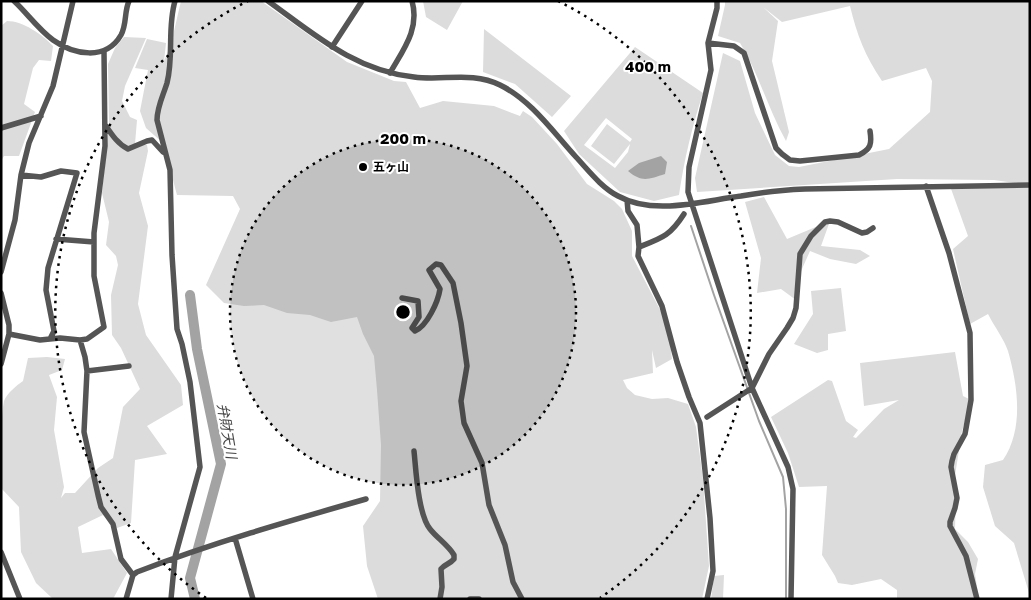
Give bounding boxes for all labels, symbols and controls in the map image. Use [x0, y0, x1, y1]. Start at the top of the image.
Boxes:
text: 400 m [625, 57, 671, 75]
text: 200 m [380, 129, 426, 147]
place label: 五ヶ山 [373, 159, 409, 174]
marker: 五ヶ山 [357, 161, 369, 173]
centre of rings [394, 303, 412, 321]
water label: 弁財天川 [214, 402, 241, 462]

